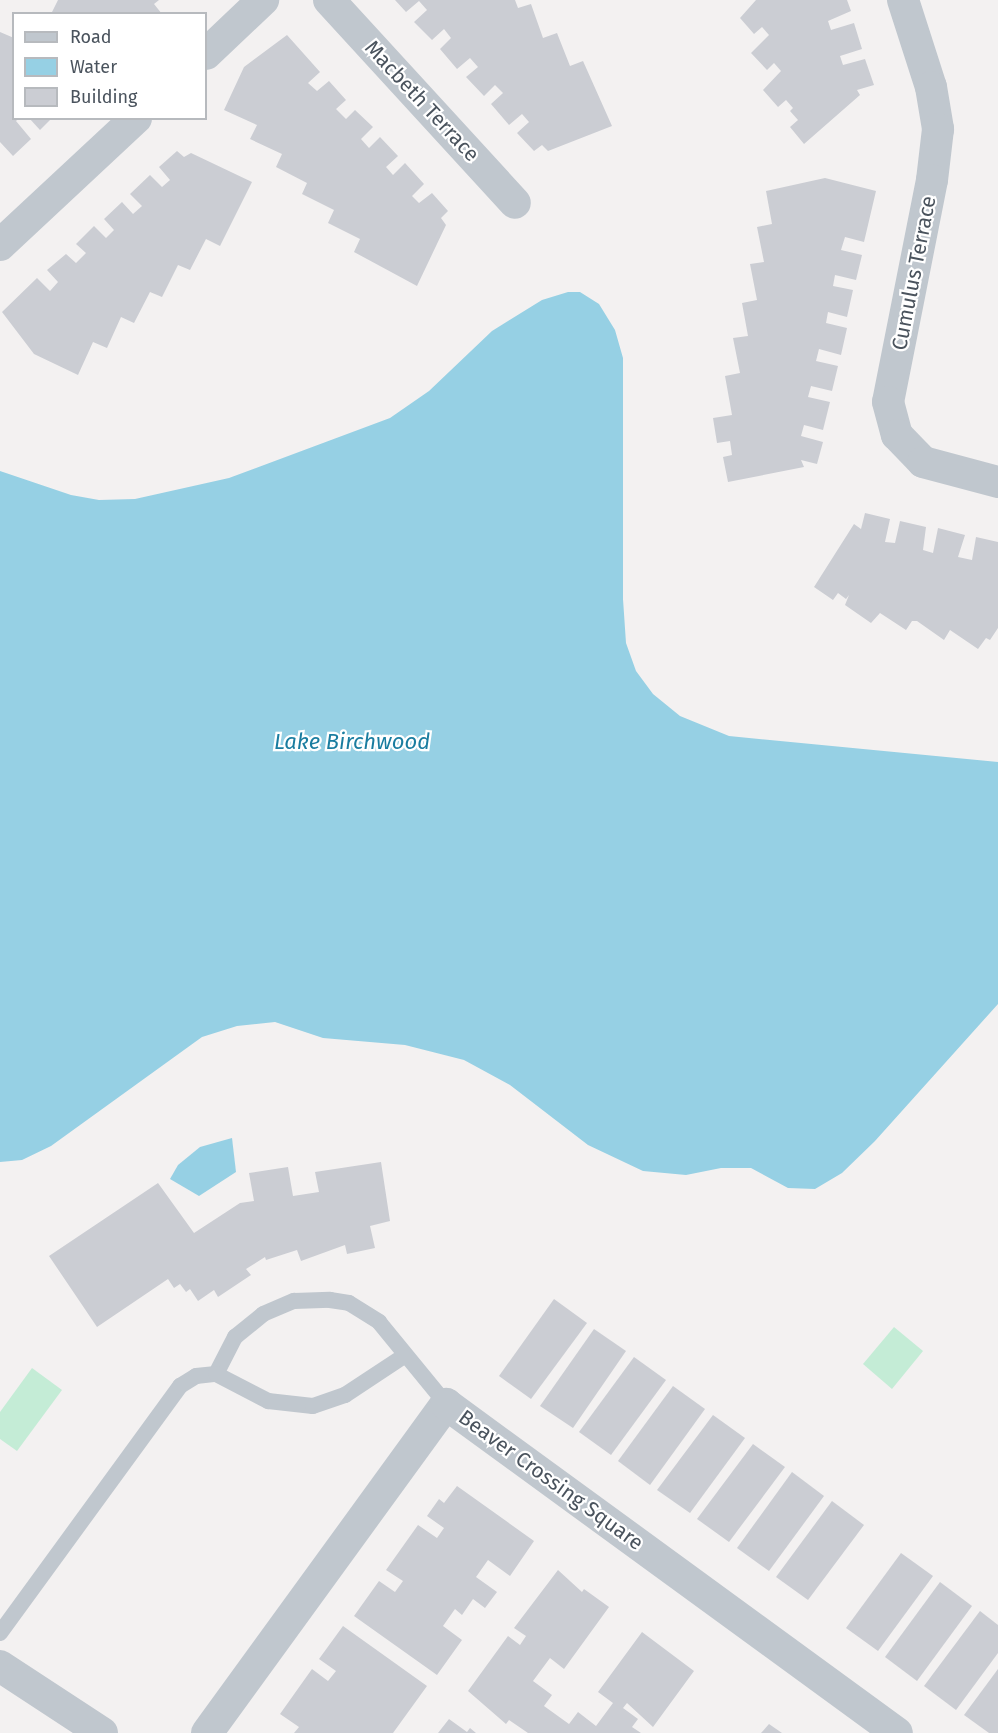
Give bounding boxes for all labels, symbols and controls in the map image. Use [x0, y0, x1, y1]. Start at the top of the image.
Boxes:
legend [12, 12, 207, 120]
text: Road [70, 26, 112, 48]
street label: Macbeth Terrace [359, 35, 485, 167]
text: Water [70, 56, 117, 78]
text: Building [70, 86, 137, 108]
street label: Cumulus Terrace [887, 194, 941, 352]
water label: Lake Birchwood [274, 729, 430, 755]
street label: Beaver Crossing Square [454, 1404, 648, 1556]

